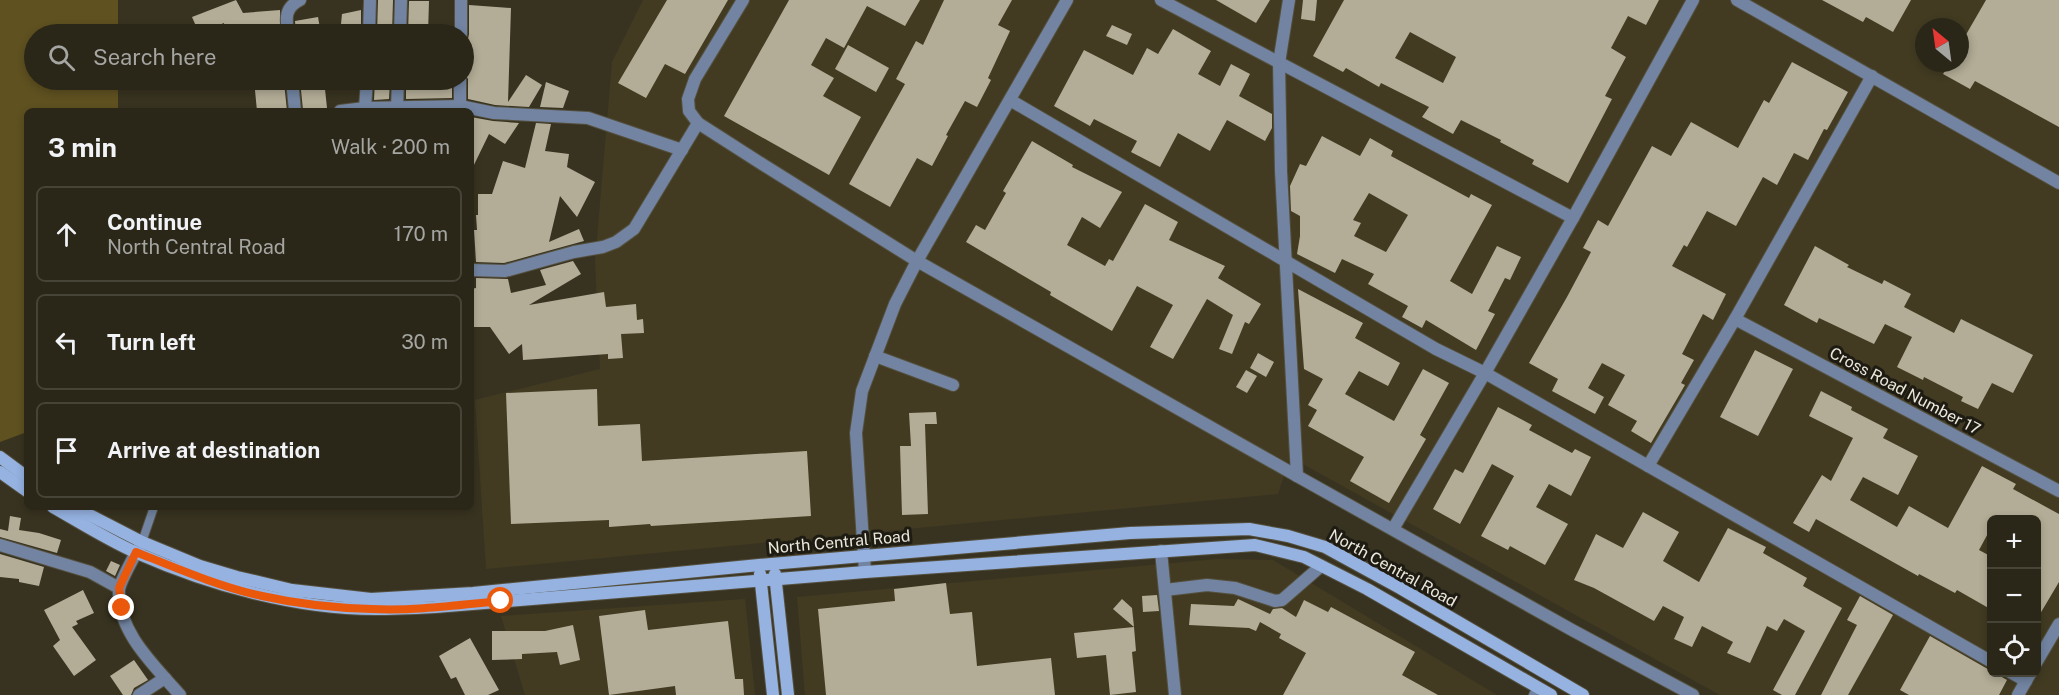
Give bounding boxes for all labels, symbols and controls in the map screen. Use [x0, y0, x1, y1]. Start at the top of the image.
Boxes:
north arrow [1915, 18, 1969, 72]
search box [24, 24, 474, 90]
icon: search [45, 41, 78, 74]
text: Search here [93, 44, 217, 70]
text: 3 min [48, 132, 117, 163]
text: Walk · 200 m [331, 135, 450, 159]
text: Continue [107, 209, 202, 235]
icon: ahead [50, 218, 83, 251]
text: 170 m [394, 222, 448, 246]
text: North Central Road [107, 235, 286, 259]
icon: left [50, 326, 83, 359]
text: Turn left [107, 329, 196, 355]
text: 30 m [401, 330, 448, 354]
street label: Cross Road Number 17 [1826, 343, 1984, 439]
icon: arrive [50, 434, 83, 467]
text: Arrive at destination [107, 437, 320, 463]
map controls [1987, 515, 2041, 677]
button: + [1987, 515, 2041, 569]
street label: North Central Road [1326, 525, 1460, 611]
street label: North Central Road [767, 526, 911, 558]
button: − [1987, 569, 2041, 623]
route start [487, 587, 513, 613]
route end [108, 594, 134, 620]
button: locate [1987, 623, 2041, 677]

